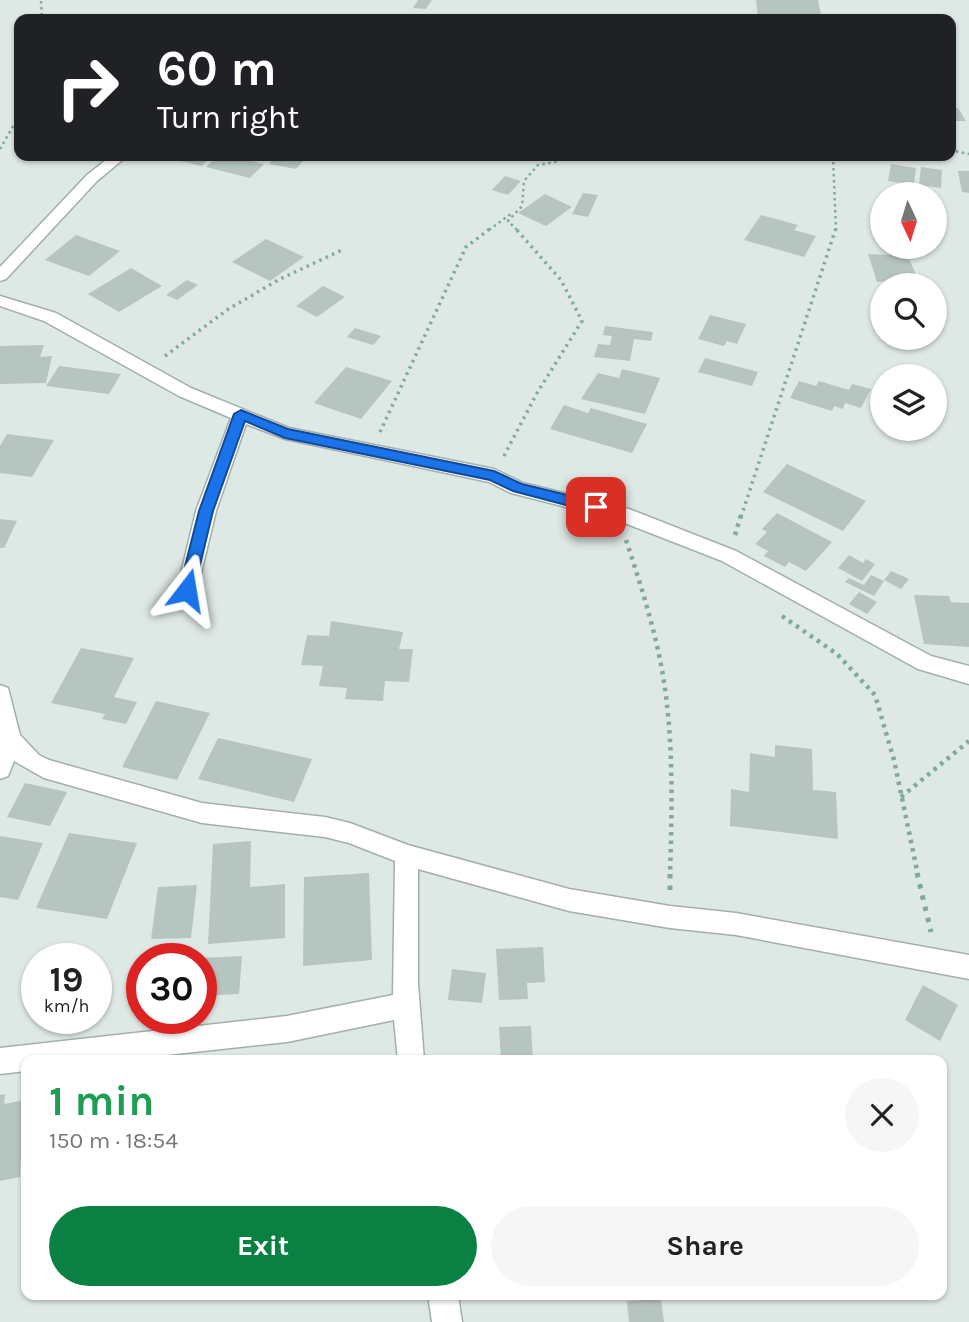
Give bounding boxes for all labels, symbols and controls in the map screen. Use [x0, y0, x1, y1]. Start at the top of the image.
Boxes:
text: 60 m [157, 40, 277, 97]
icon: right [42, 42, 133, 133]
text: Turn right [157, 99, 299, 136]
north arrow [870, 182, 947, 259]
map controls [870, 182, 947, 441]
button: search [870, 273, 947, 350]
button: layers [870, 364, 947, 441]
pin [566, 477, 626, 537]
icon: arrive [577, 488, 615, 526]
position arrow [150, 553, 224, 627]
speed limit sign: 30 [126, 943, 217, 1034]
text: 19 [50, 959, 83, 1000]
text: km/h [44, 995, 89, 1017]
text: 1 min [49, 1076, 154, 1126]
button: close [845, 1078, 919, 1152]
text: 150 m · 18:54 [49, 1127, 178, 1154]
button: Exit [49, 1206, 477, 1286]
button: Share [491, 1206, 919, 1286]

